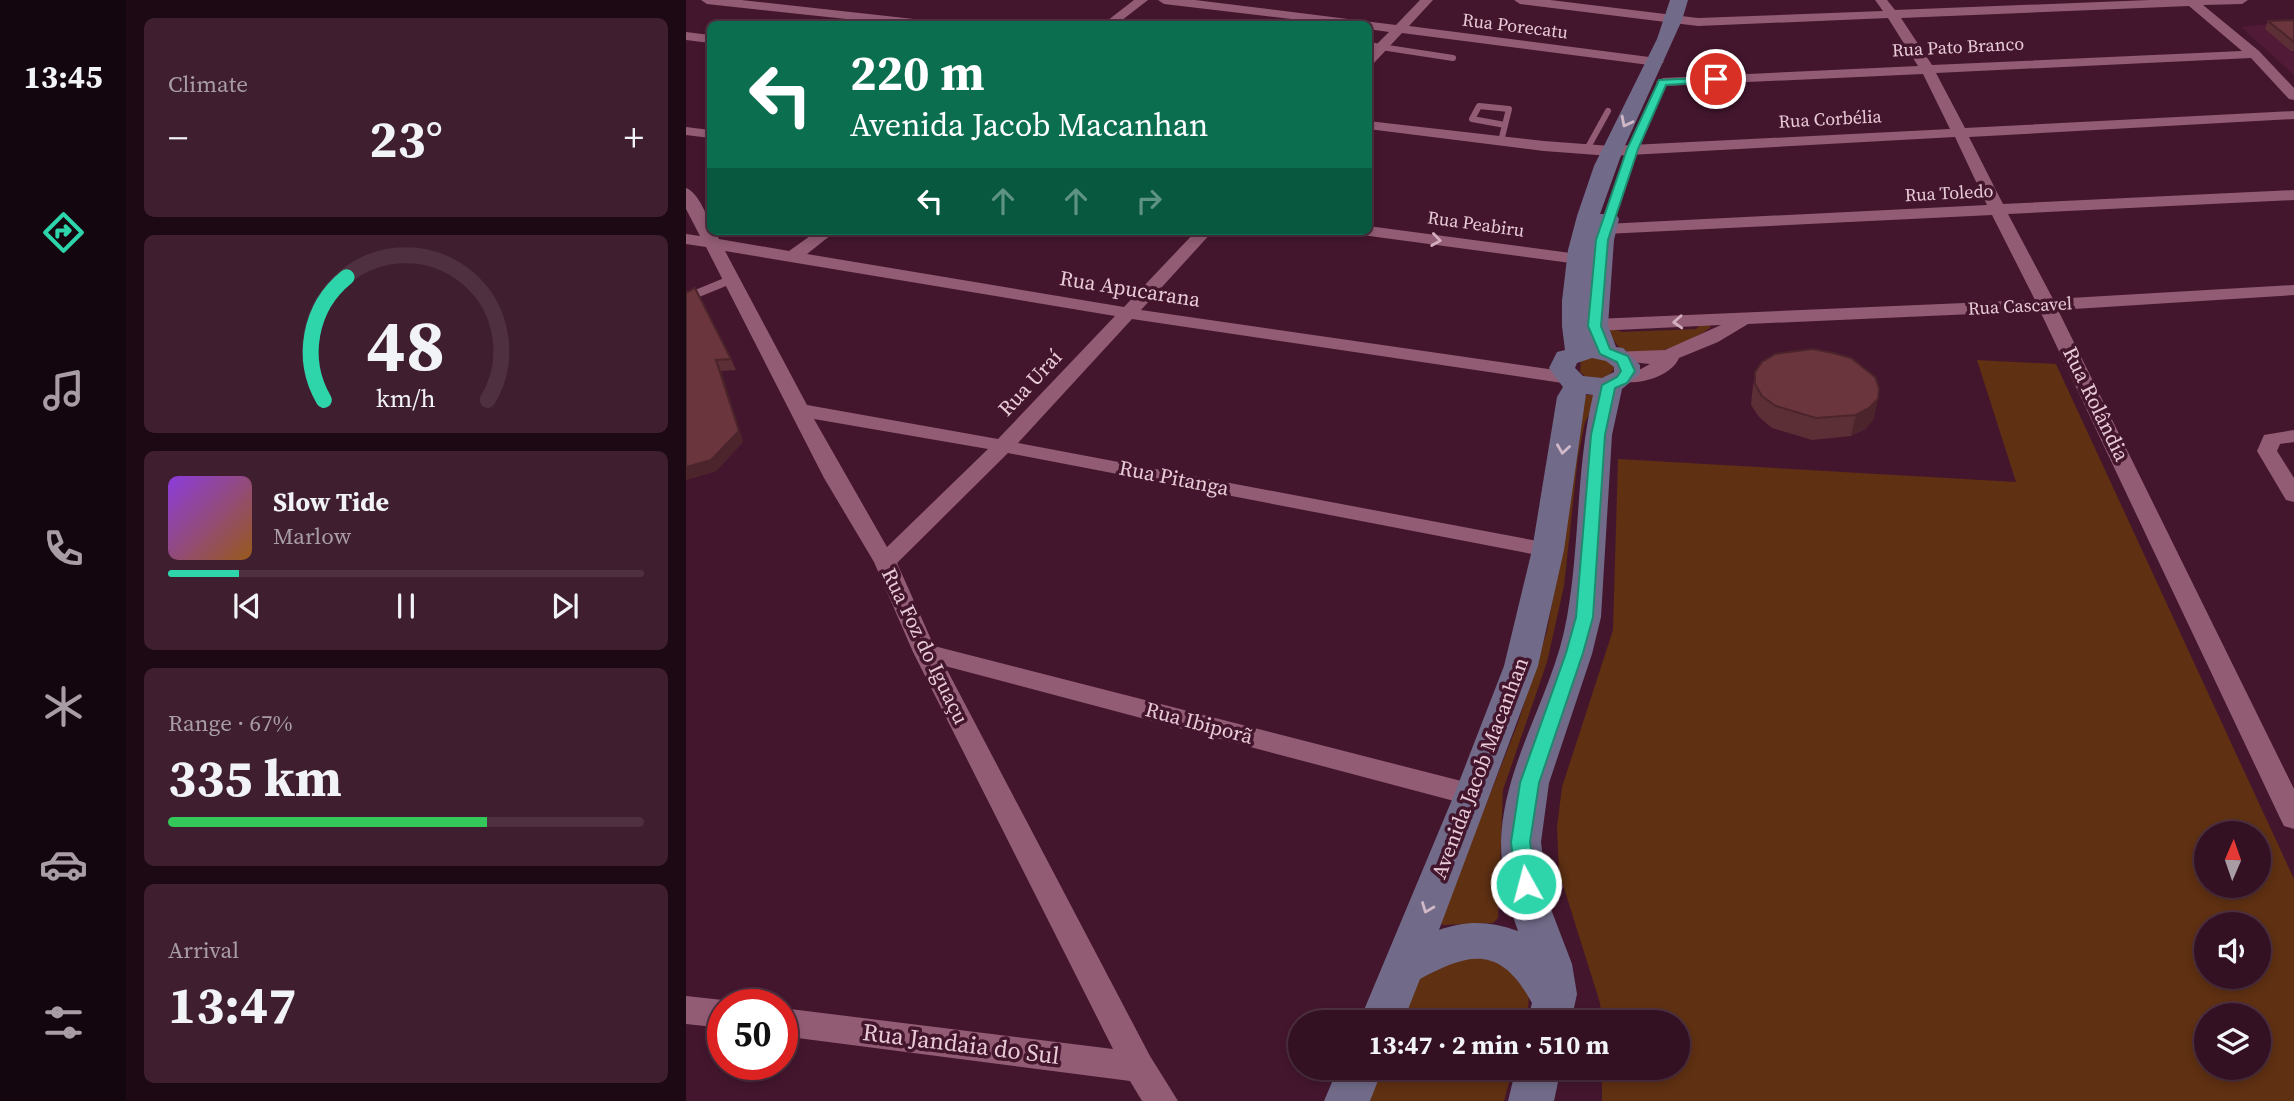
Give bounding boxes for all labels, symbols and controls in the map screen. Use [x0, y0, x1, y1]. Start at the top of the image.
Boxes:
street label: Rua Porecatu [1461, 7, 1569, 44]
street label: Rua Pato Branco [1891, 31, 2025, 62]
text: 220 m [850, 39, 985, 106]
icon: left [735, 49, 826, 140]
pin [1686, 49, 1746, 109]
text: 13:45 [24, 55, 102, 99]
icon: arrive [1697, 60, 1735, 98]
text: Climate [168, 68, 248, 100]
text: 23° [369, 103, 443, 174]
text: Avenida Jacob Macanhan [850, 103, 1208, 147]
street label: Rua Corbélia [1778, 103, 1883, 134]
text: − [168, 112, 188, 164]
text: + [624, 112, 644, 164]
one-way arrow [1620, 115, 1634, 127]
street label: Rua Toledo [1904, 178, 1994, 207]
icon: left [911, 182, 949, 220]
icon: ahead [984, 182, 1022, 220]
icon: ahead [1057, 182, 1095, 220]
icon: right [1130, 182, 1168, 220]
street label: Rua Peabiru [1426, 204, 1526, 243]
icon: directions [39, 208, 88, 257]
one-way arrow [1430, 232, 1442, 247]
street label: Rua Apucarana [1058, 263, 1203, 314]
street label: Rua Cascavel [1967, 290, 2073, 321]
text: 48 [367, 295, 445, 394]
one-way arrow [1672, 314, 1683, 329]
street label: Rua Rolândia [2056, 342, 2137, 466]
street label: Rua Uraí [991, 343, 1068, 422]
icon: music [39, 366, 88, 415]
text: km/h [376, 381, 436, 415]
one-way arrow [1556, 443, 1571, 455]
street label: Rua Pitanga [1117, 453, 1232, 502]
text: Slow Tide [273, 484, 389, 520]
text: Marlow [273, 520, 351, 552]
icon: phone [39, 524, 88, 573]
street label: Rua Foz do Iguaçu [875, 563, 976, 729]
icon: previous [228, 587, 266, 625]
icon: pause [387, 587, 425, 625]
icon: next [546, 587, 584, 625]
street label: Avenida Jacob Macanhan [1424, 653, 1535, 883]
icon: climate [39, 682, 88, 731]
street label: Rua Ibiporã [1142, 694, 1256, 751]
text: Range · 67% [168, 707, 293, 739]
text: 335 km [168, 742, 342, 813]
north arrow [2194, 821, 2272, 898]
map controls [2194, 821, 2271, 1080]
icon: car [39, 840, 88, 889]
position arrow [1489, 847, 1563, 921]
one-way arrow [1421, 901, 1435, 914]
button: sound [2194, 912, 2271, 989]
text: Arrival [168, 934, 239, 966]
text: 13:47 [168, 969, 296, 1040]
speed limit sign: 50 [707, 989, 798, 1080]
icon: filters [39, 998, 88, 1047]
button: layers [2194, 1003, 2271, 1080]
street label: Rua Jandaia do Sul [861, 1015, 1061, 1072]
text: 13:47 · 2 min · 510 m [1369, 1027, 1609, 1063]

